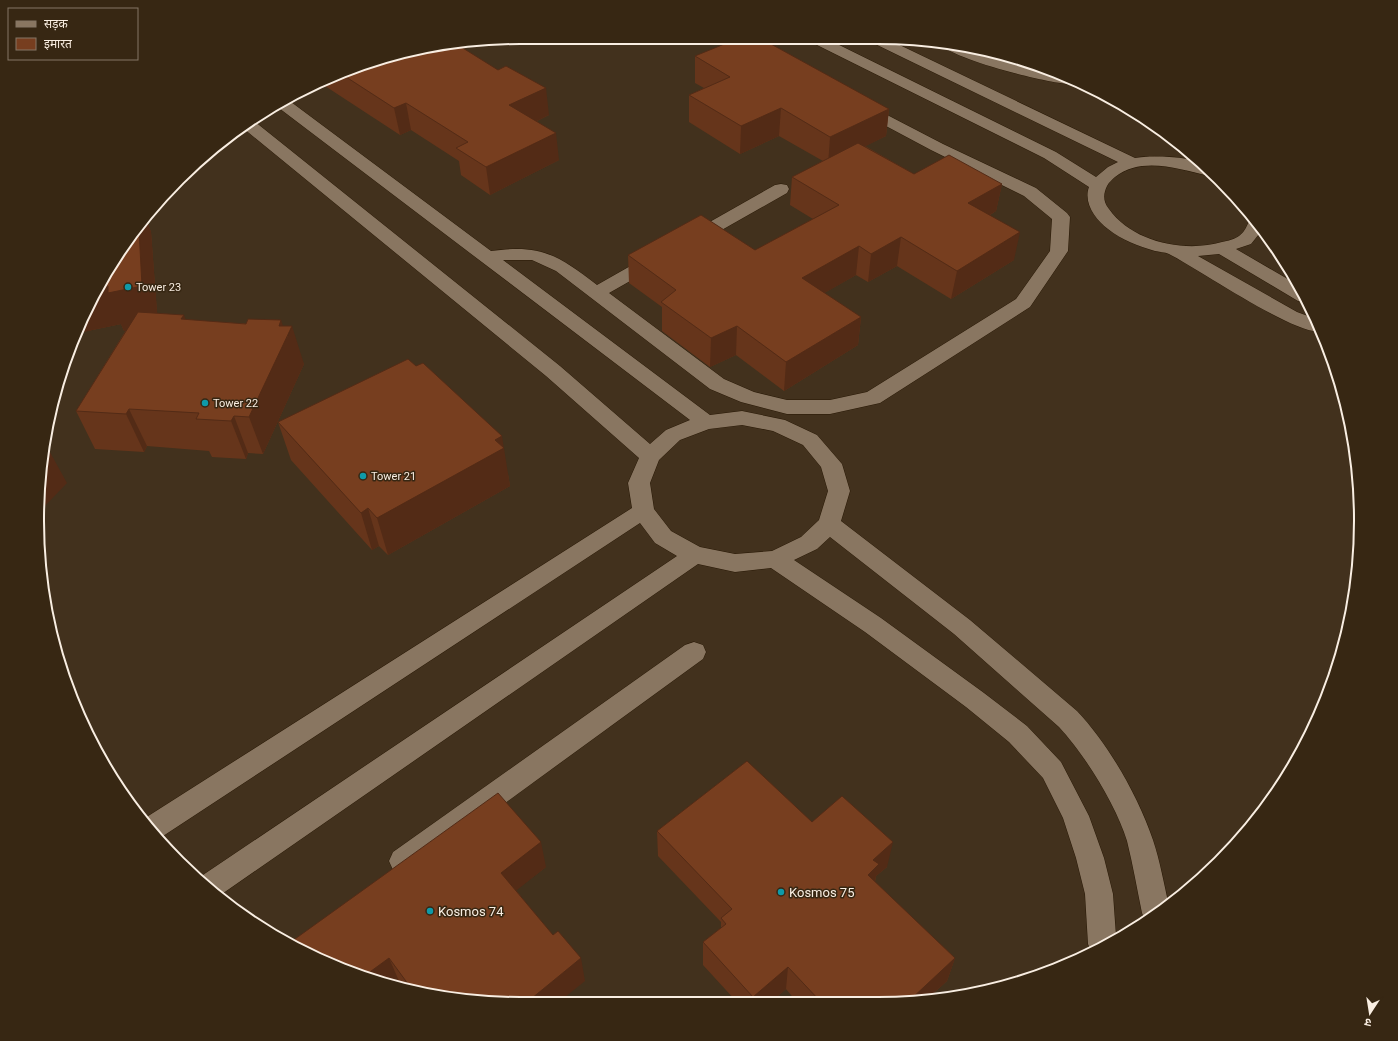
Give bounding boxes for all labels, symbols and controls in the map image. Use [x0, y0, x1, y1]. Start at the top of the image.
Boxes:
legend [8, 8, 138, 60]
text: सड़क [44, 17, 69, 31]
text: इमारत [44, 37, 73, 51]
place label: Tower 23 [136, 281, 181, 294]
marker: Tower 23 [123, 282, 133, 292]
place label: Tower 22 [213, 397, 258, 410]
marker: Tower 22 [200, 398, 210, 408]
place label: Tower 21 [371, 470, 416, 483]
marker: Tower 21 [358, 471, 368, 481]
place label: Kosmos 75 [789, 885, 854, 900]
marker: Kosmos 75 [776, 887, 786, 897]
place label: Kosmos 74 [438, 904, 504, 919]
marker: Kosmos 74 [425, 906, 435, 916]
north arrow [1350, 993, 1390, 1033]
text: उ [1363, 1015, 1373, 1029]

